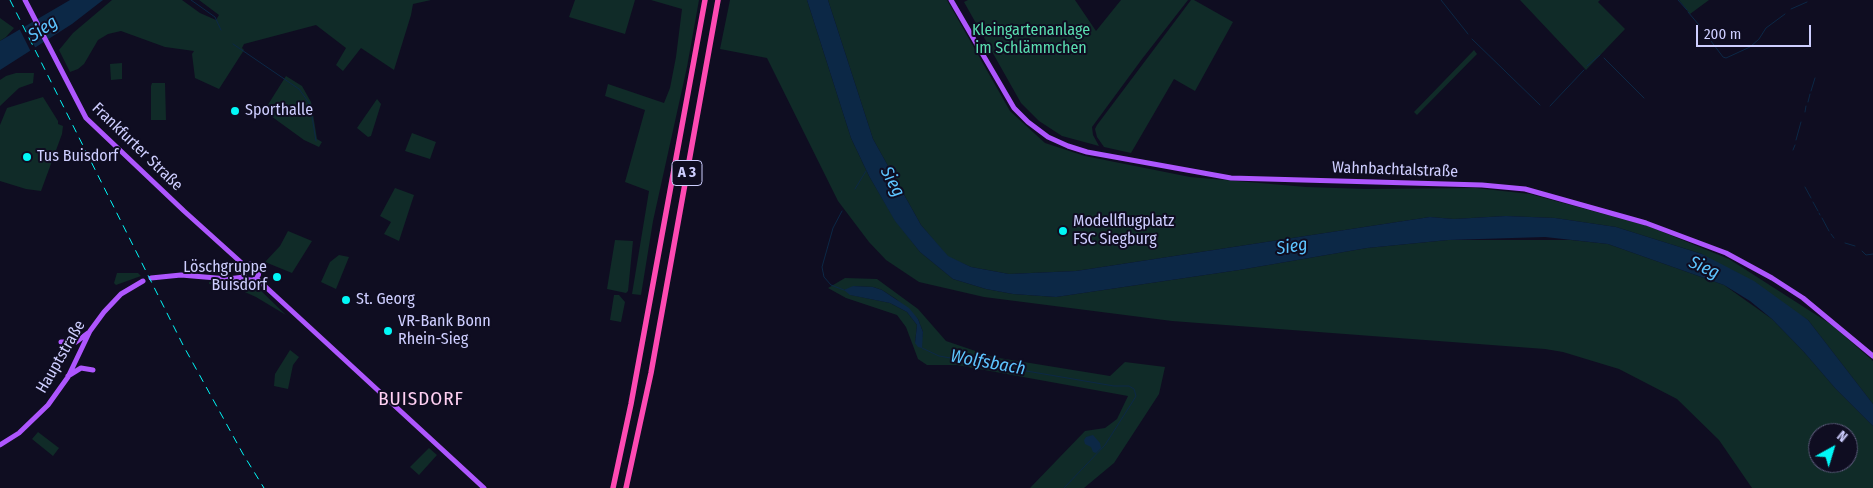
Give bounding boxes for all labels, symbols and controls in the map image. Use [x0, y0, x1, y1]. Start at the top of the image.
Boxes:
water label: Sieg [24, 11, 62, 47]
scale bar [1698, 15, 1813, 47]
park label: Kleingartenanlage im Schlämmchen [972, 21, 1090, 59]
text: 200 m [1704, 25, 1741, 43]
street label: Frankfurter Straße [88, 99, 186, 195]
place label: Sporthalle [245, 101, 313, 121]
marker: Sporthalle [229, 105, 241, 117]
place label: Tus Buisdorf [37, 147, 118, 167]
marker: Tus Buisdorf [21, 151, 33, 163]
street label: Wahnbachtalstraße [1332, 158, 1458, 182]
road number: A 3 [672, 160, 702, 186]
water label: Sieg [875, 163, 909, 201]
place label: Modellflugplatz FSC Siegburg [1073, 212, 1174, 250]
marker: Modellflugplatz FSC Siegburg [1057, 225, 1069, 237]
water label: Sieg [1275, 234, 1309, 260]
water label: Sieg [1685, 252, 1723, 284]
place label: Löschgruppe Buisdorf [183, 258, 267, 296]
marker: Löschgruppe Buisdorf [271, 271, 283, 283]
place label: St. Georg [356, 290, 415, 310]
marker: St. Georg [340, 294, 352, 306]
place label: VR-Bank Bonn Rhein-Sieg [398, 312, 491, 350]
street label: Hauptstraße [32, 317, 90, 397]
marker: VR-Bank Bonn Rhein-Sieg [382, 325, 394, 337]
water label: Wolfsbach [949, 346, 1027, 380]
district label: BUISDORF [377, 389, 465, 411]
north arrow [1808, 423, 1858, 473]
text: N [1834, 427, 1851, 446]

